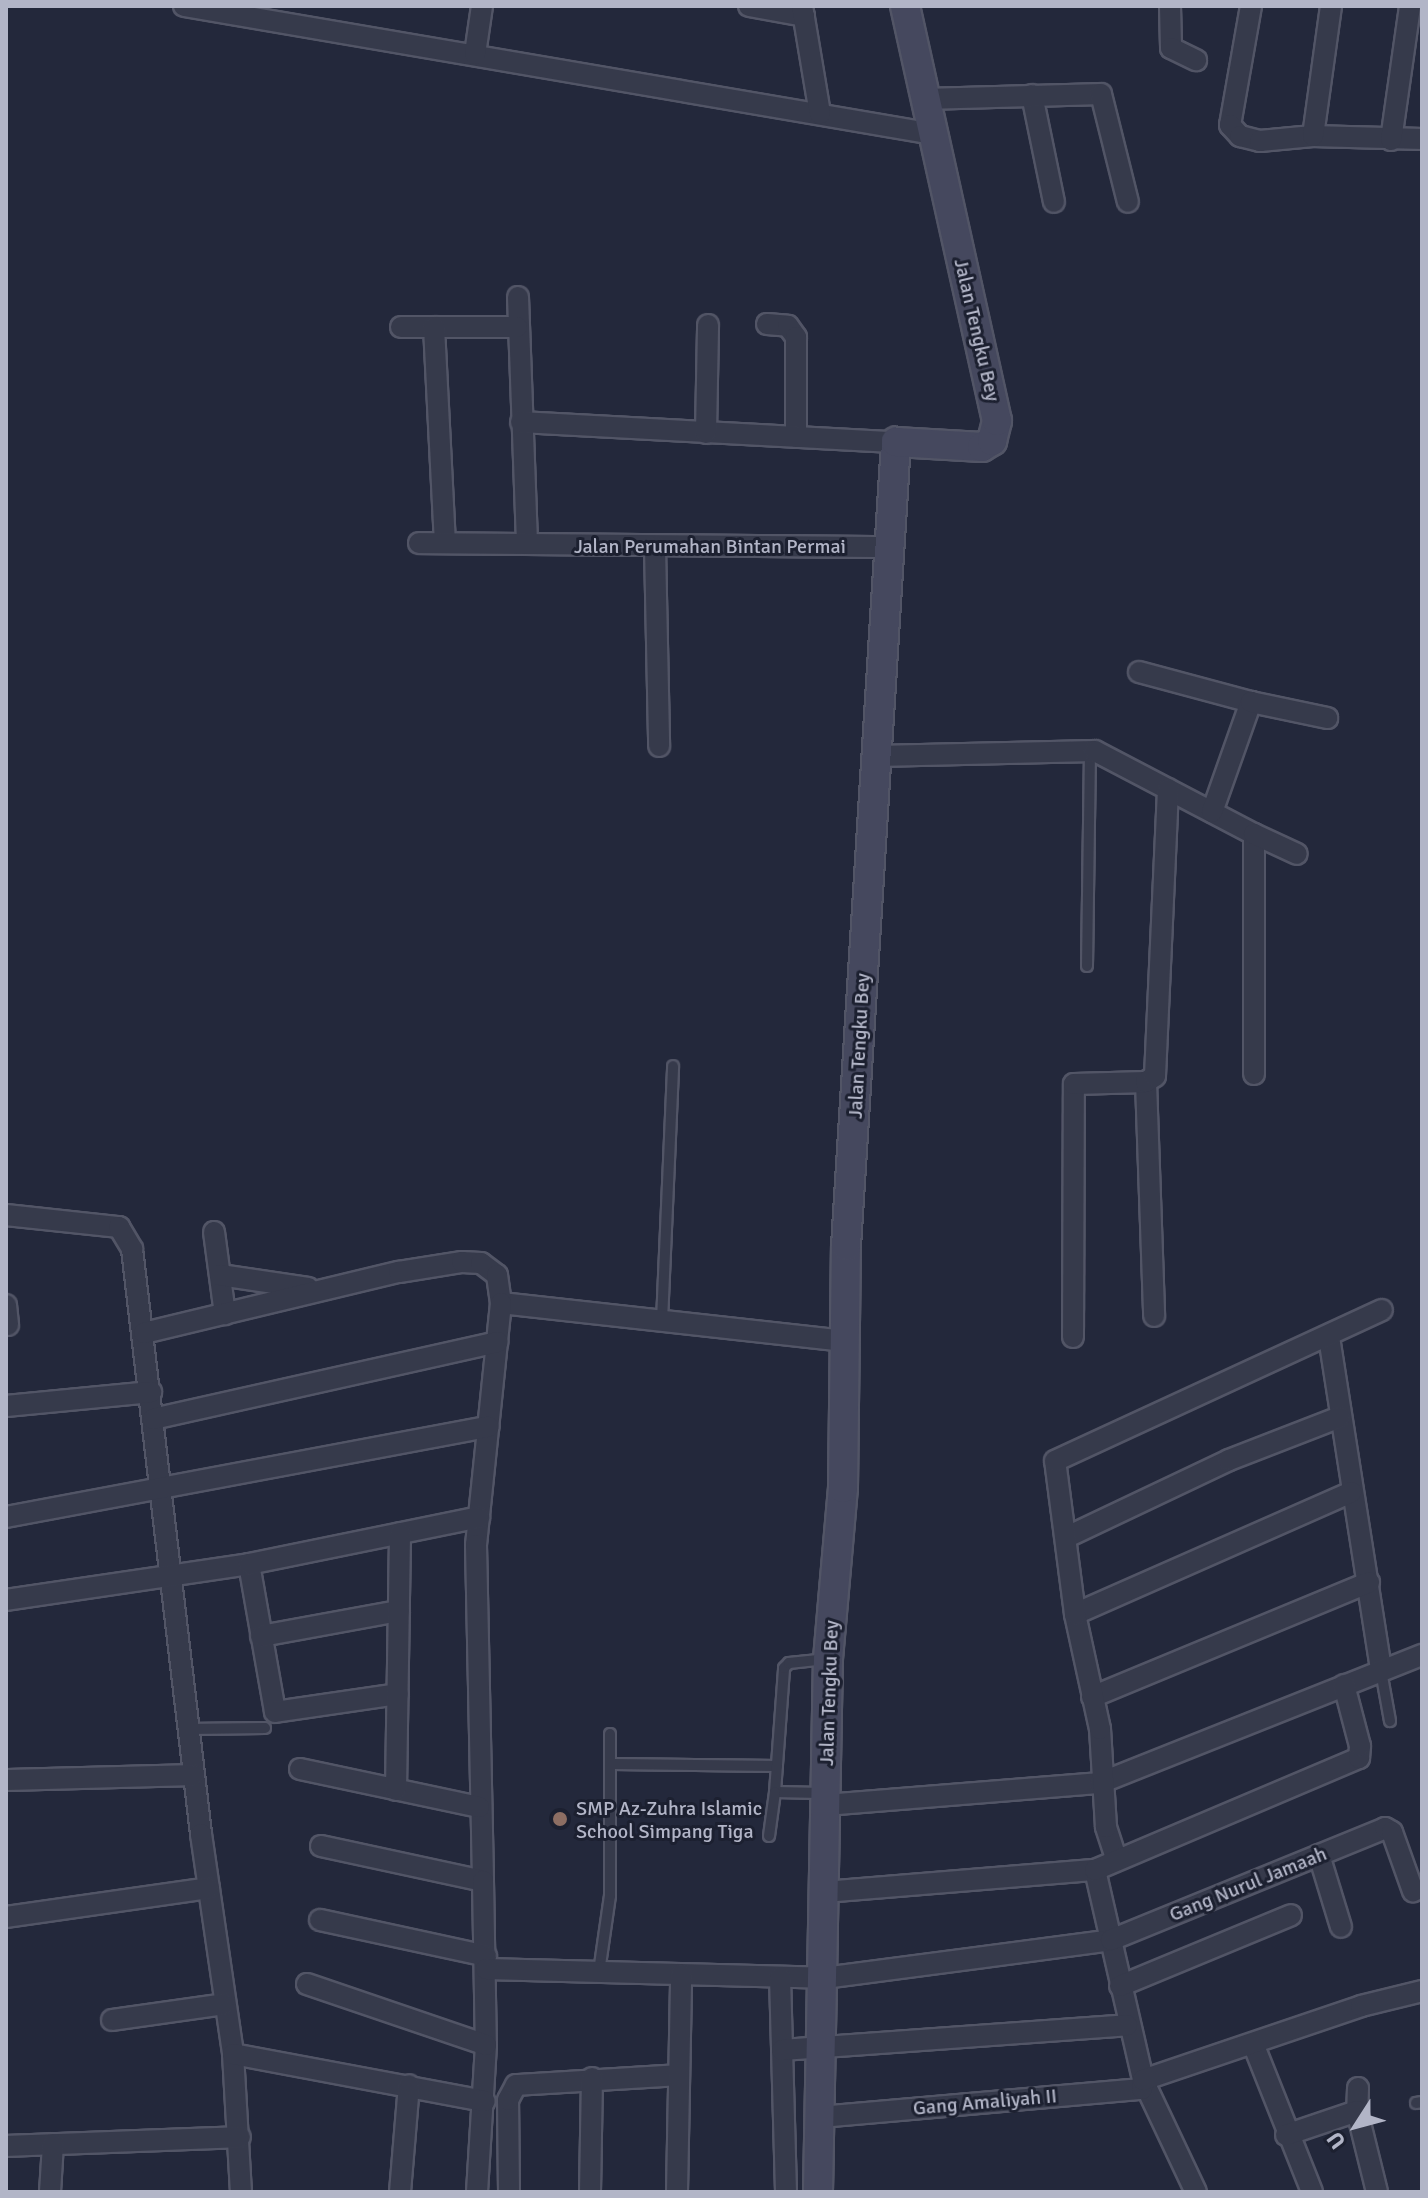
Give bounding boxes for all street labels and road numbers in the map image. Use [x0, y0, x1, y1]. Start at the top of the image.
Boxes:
street label: Jalan Tengku Bey [949, 256, 1005, 404]
street label: Jalan Perumahan Bintan Permai [574, 534, 846, 558]
street label: Jalan Tengku Bey [843, 973, 875, 1119]
street label: Jalan Tengku Bey [814, 1620, 844, 1766]
street label: Gang Nurul Jamaah [1166, 1841, 1330, 1927]
street label: Gang Amaliyah II [912, 2084, 1058, 2120]

